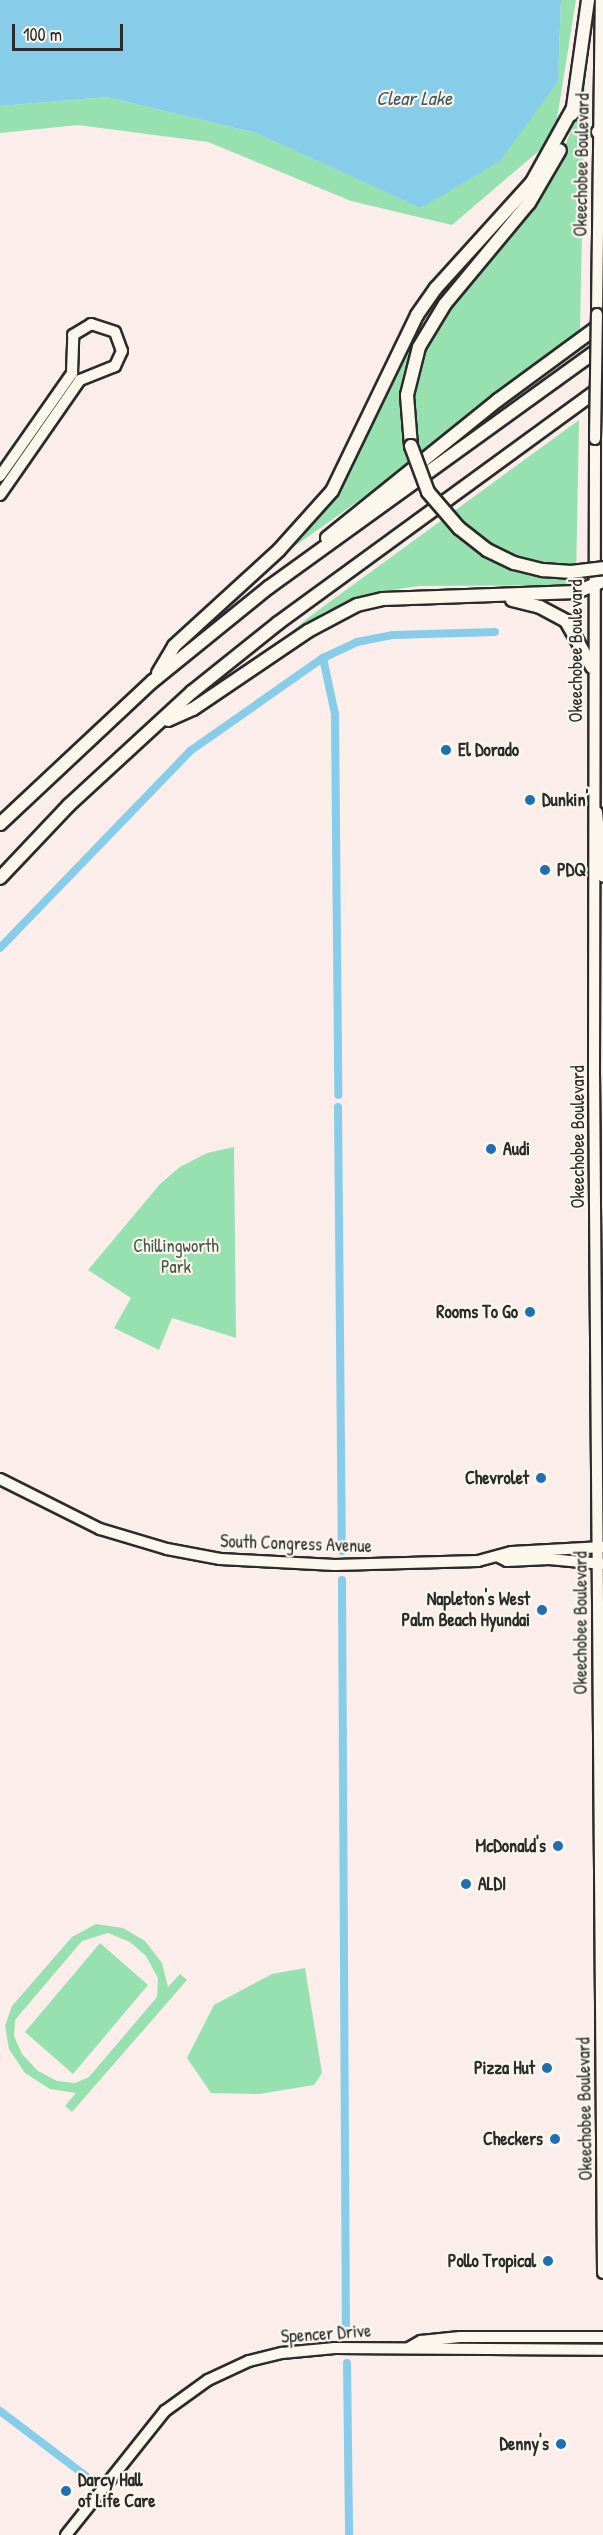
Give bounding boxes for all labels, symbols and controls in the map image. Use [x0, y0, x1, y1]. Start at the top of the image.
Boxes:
scale bar [15, 12, 126, 50]
text: 100 m [23, 22, 62, 47]
water label: Clear Lake [376, 85, 452, 109]
street label: Okeechobee Boulevard [570, 93, 594, 237]
street label: Okeechobee Boulevard [565, 579, 587, 723]
place label: El Dorado [458, 739, 519, 761]
marker: El Dorado [439, 743, 453, 757]
place label: Dunkin' [542, 789, 588, 811]
marker: Dunkin' [523, 793, 537, 807]
place label: PDQ [557, 859, 586, 881]
marker: PDQ [538, 863, 552, 877]
street label: Okeechobee Boulevard [567, 1065, 589, 1209]
place label: Audi [503, 1138, 530, 1160]
marker: Audi [484, 1142, 498, 1156]
park label: Chillingworth Park [133, 1236, 219, 1278]
place label: Rooms To Go [436, 1301, 518, 1323]
marker: Rooms To Go [523, 1305, 537, 1319]
place label: Chevrolet [465, 1467, 529, 1489]
marker: Chevrolet [534, 1471, 548, 1485]
street label: South Congress Avenue [220, 1531, 372, 1557]
street label: Okeechobee Boulevard [570, 1551, 592, 1695]
place label: Napleton's West Palm Beach Hyundai [402, 1589, 530, 1632]
marker: Napleton's West Palm Beach Hyundai [535, 1603, 549, 1617]
place label: McDonald's [476, 1835, 546, 1857]
marker: McDonald's [551, 1839, 565, 1853]
place label: ALDI [478, 1873, 506, 1895]
marker: ALDI [459, 1877, 473, 1891]
street label: Okeechobee Boulevard [573, 2037, 597, 2181]
place label: Pizza Hut [474, 2057, 535, 2079]
marker: Pizza Hut [540, 2061, 554, 2075]
place label: Checkers [483, 2128, 543, 2150]
marker: Checkers [548, 2132, 562, 2146]
place label: Pollo Tropical [448, 2250, 536, 2272]
marker: Pollo Tropical [541, 2254, 555, 2268]
street label: Spencer Drive [280, 2320, 372, 2348]
place label: Denny's [500, 2433, 549, 2455]
marker: Denny's [554, 2437, 568, 2451]
place label: Darcy Hall of Life Care [78, 2470, 155, 2512]
marker: Darcy Hall of Life Care [59, 2484, 73, 2498]

